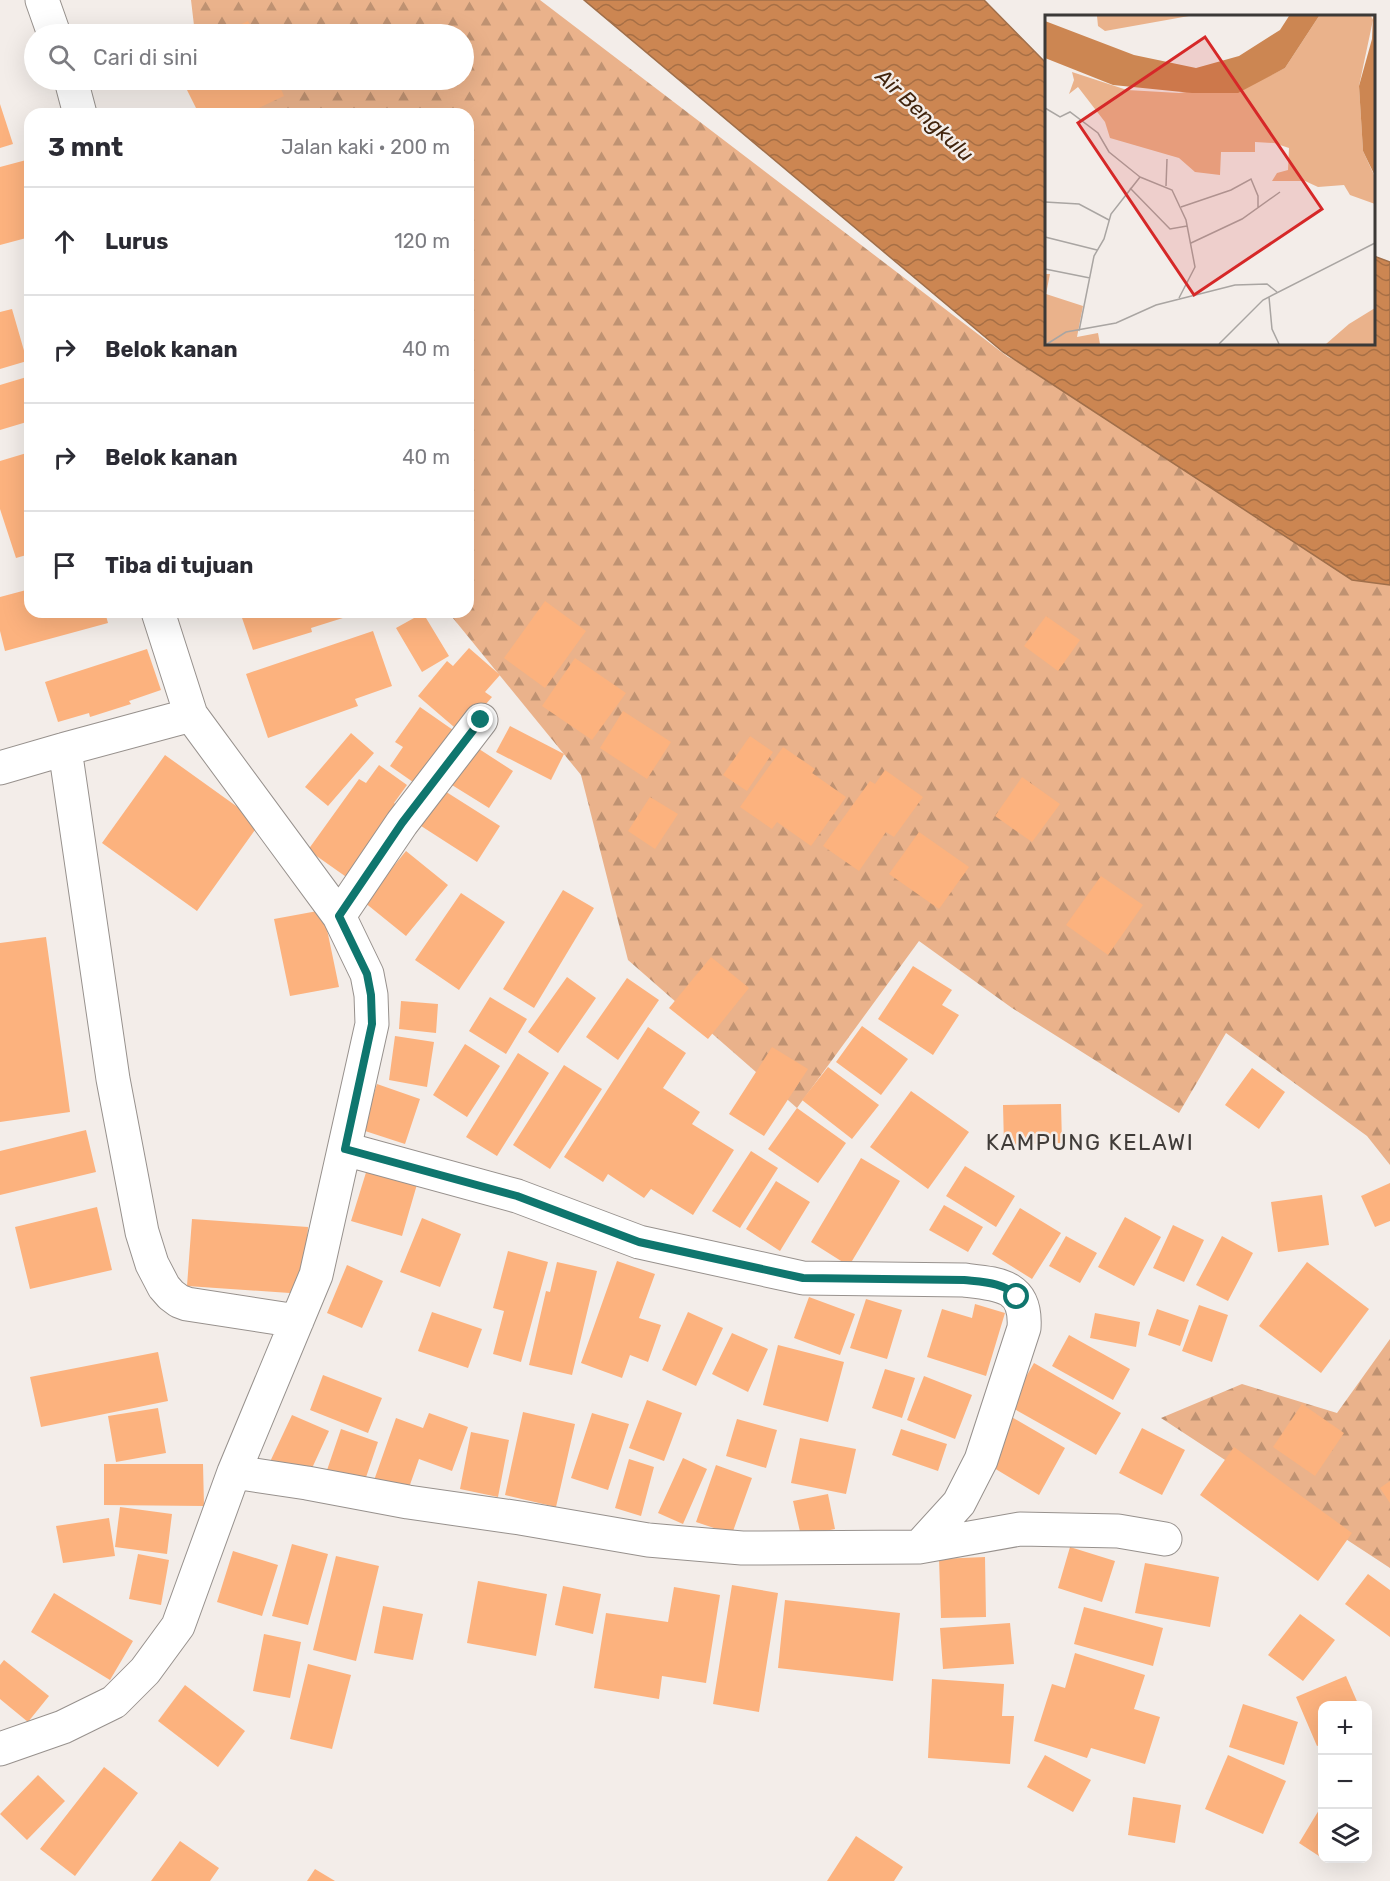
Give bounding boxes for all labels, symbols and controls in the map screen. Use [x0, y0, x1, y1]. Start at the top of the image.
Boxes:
inset map [1045, 15, 1375, 345]
search box [24, 24, 474, 90]
icon: search [45, 41, 78, 74]
text: Cari di sini [93, 44, 198, 71]
water label: Air Bengkulu [870, 63, 979, 167]
text: 3 mnt [48, 132, 123, 163]
text: Jalan kaki · 200 m [281, 135, 450, 159]
icon: ahead [48, 225, 81, 258]
text: Lurus [105, 228, 168, 255]
text: 120 m [394, 229, 450, 253]
icon: right [48, 333, 81, 366]
text: Belok kanan [105, 336, 238, 363]
text: 40 m [402, 337, 450, 361]
icon: right [48, 441, 81, 474]
text: Belok kanan [105, 444, 238, 471]
text: 40 m [402, 445, 450, 469]
icon: arrive [48, 549, 81, 582]
text: Tiba di tujuan [105, 552, 253, 579]
route end [467, 706, 493, 732]
district label: KAMPUNG KELAWI [986, 1129, 1194, 1156]
route start [1003, 1283, 1029, 1309]
map controls [1318, 1701, 1372, 1863]
button: + [1318, 1701, 1372, 1755]
button: − [1318, 1755, 1372, 1809]
button: layers [1318, 1809, 1372, 1863]

